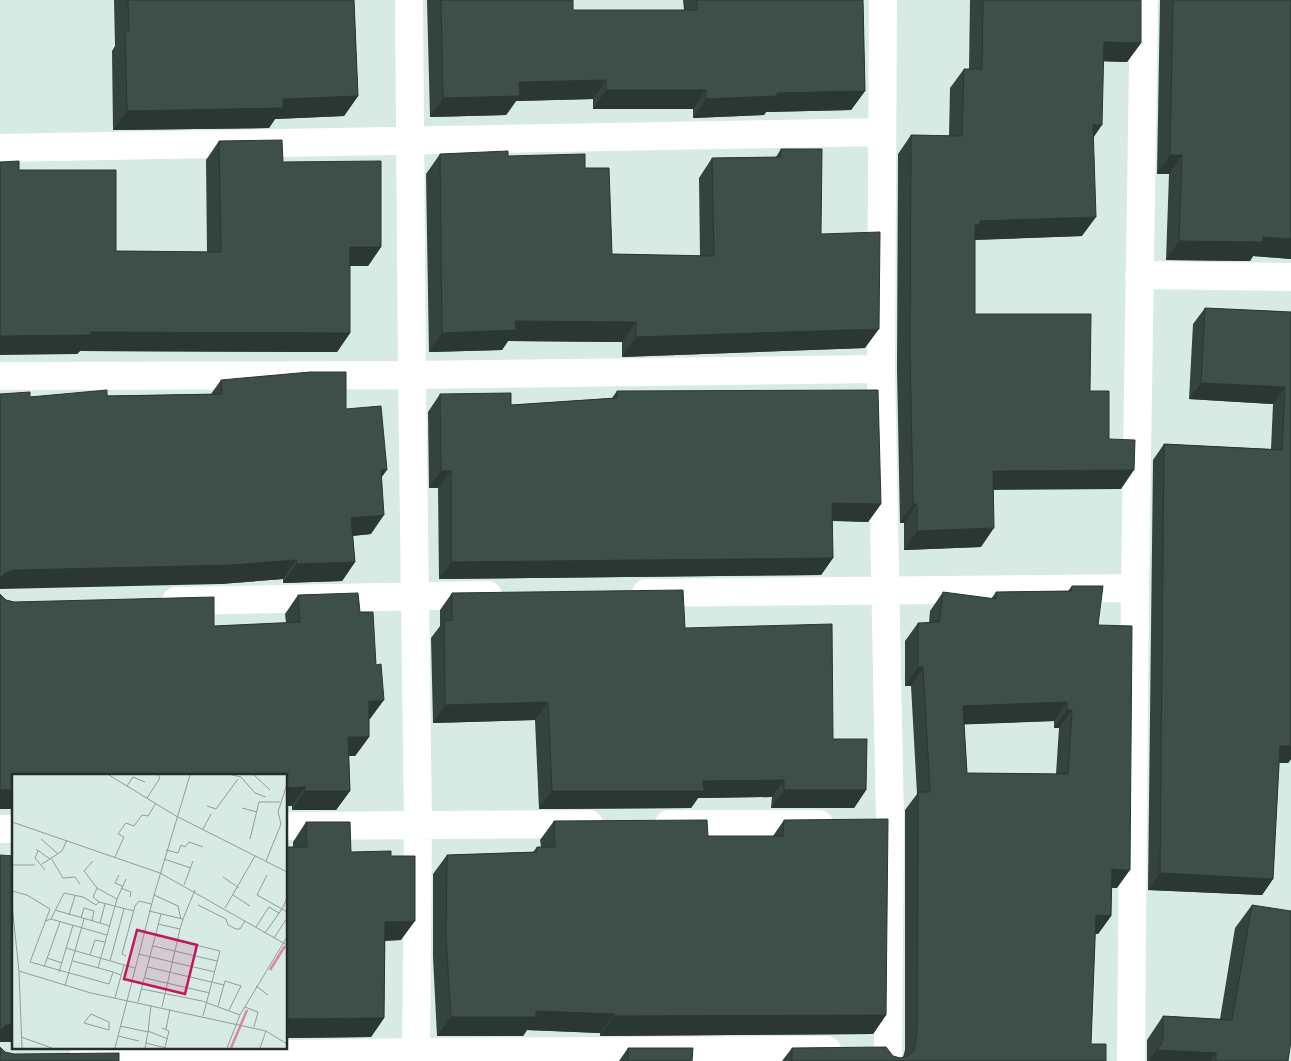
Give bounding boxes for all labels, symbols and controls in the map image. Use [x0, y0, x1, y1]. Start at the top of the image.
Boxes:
inset map [12, 774, 288, 1048]

